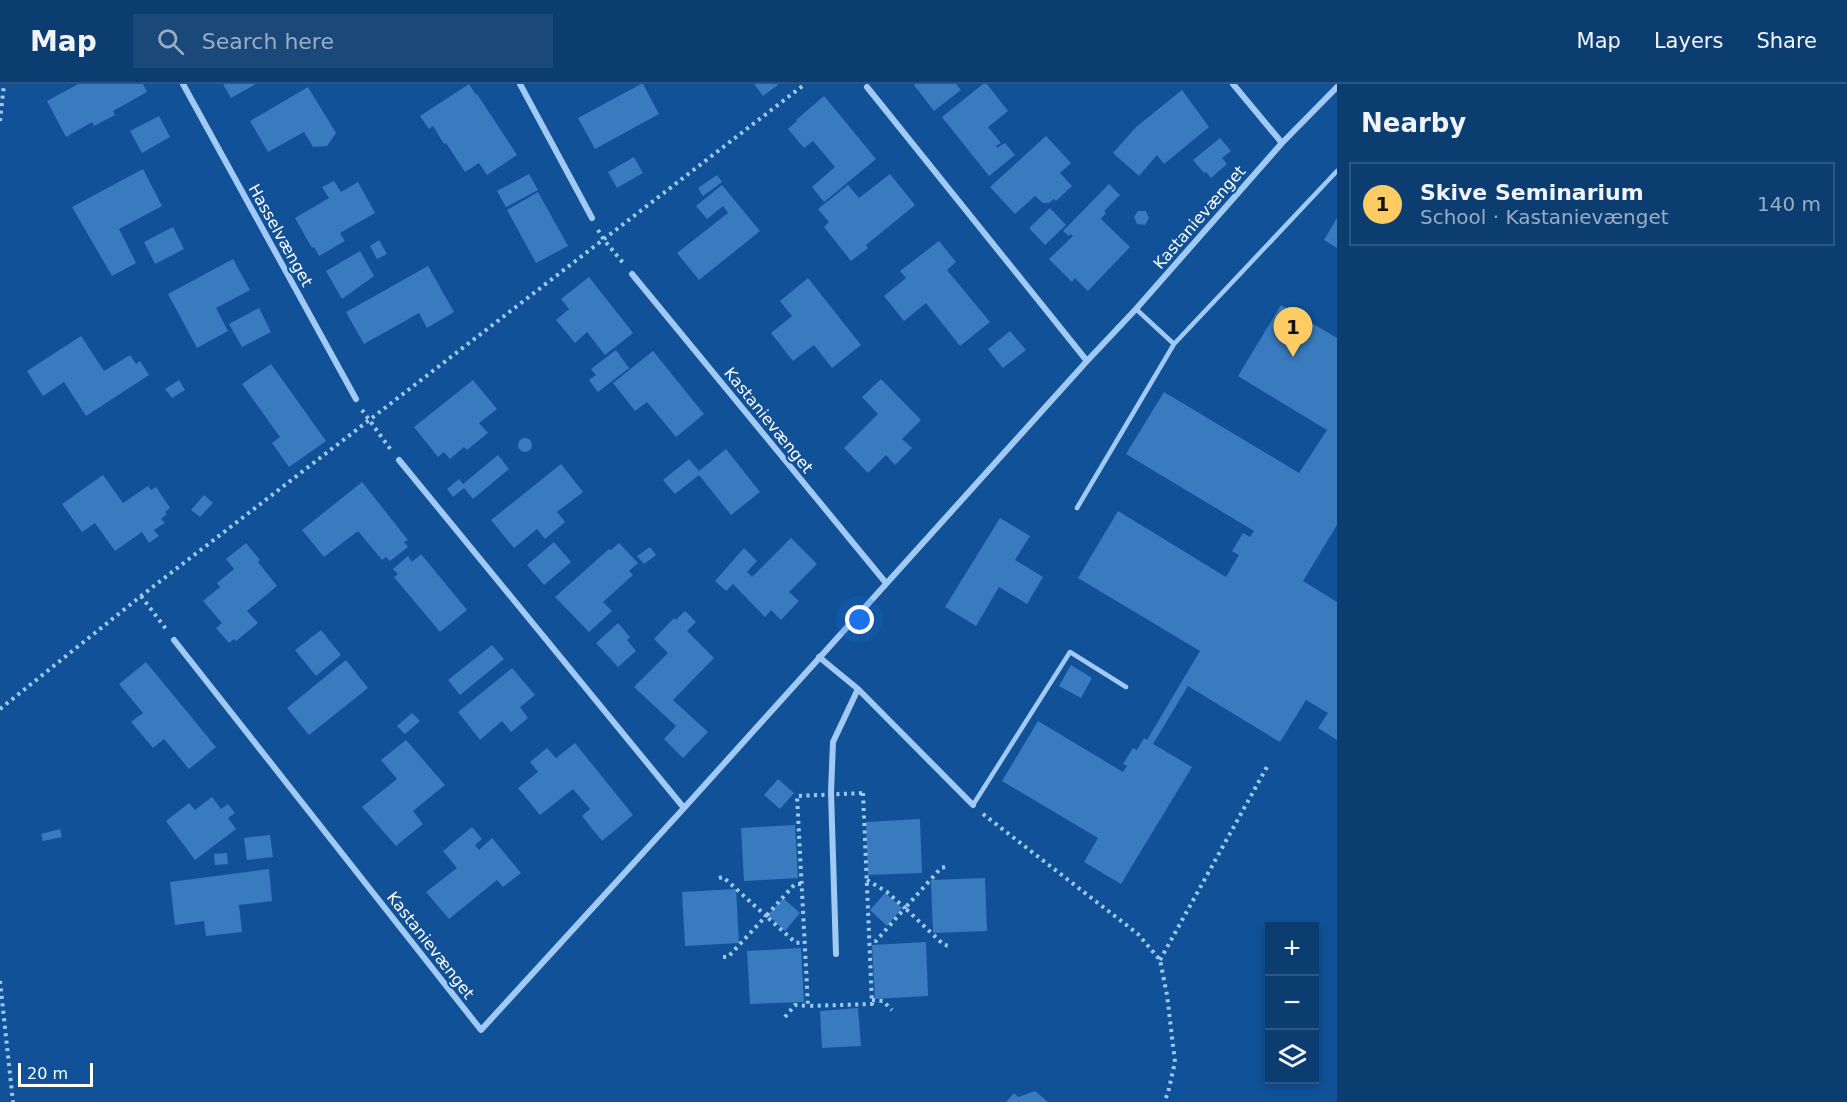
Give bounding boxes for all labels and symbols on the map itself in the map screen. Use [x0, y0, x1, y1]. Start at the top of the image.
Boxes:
street label: Kastanievænget [1149, 162, 1249, 273]
street label: Hasselvænget [245, 181, 317, 290]
pin: 1 [1274, 308, 1312, 357]
street label: Kastanievænget [720, 364, 817, 477]
your location [845, 605, 874, 634]
street label: Kastanievænget [383, 888, 478, 1003]
scale bar [18, 1060, 93, 1088]

